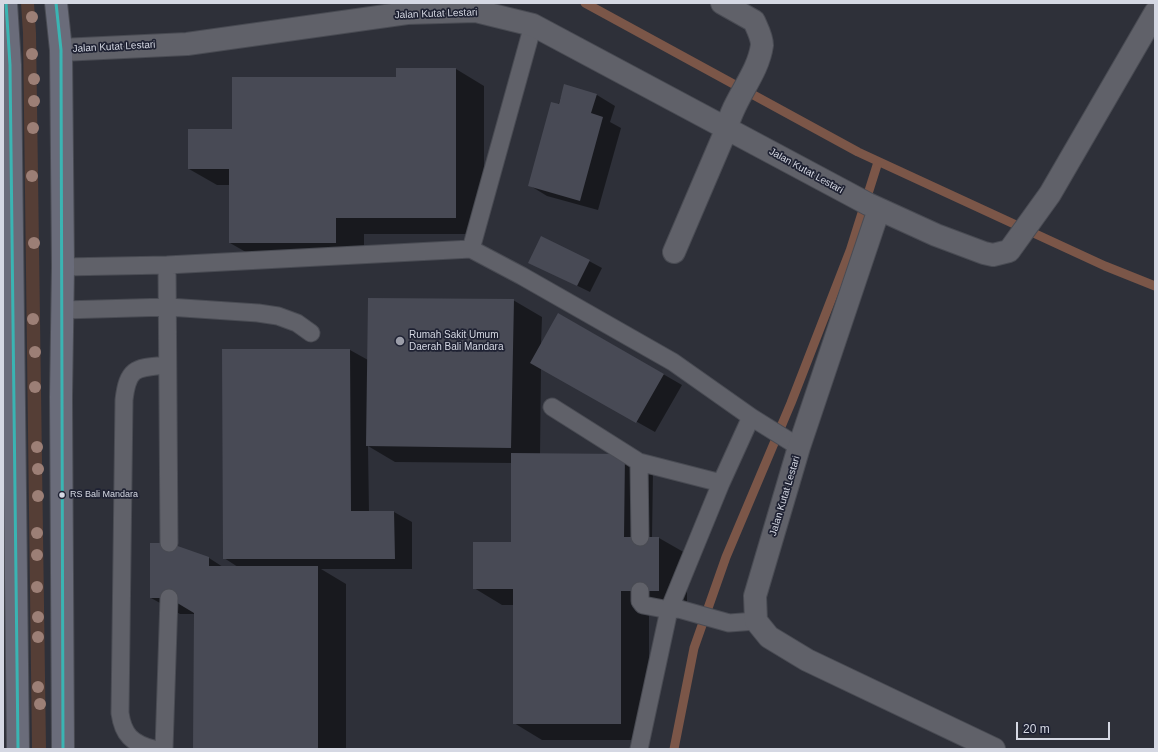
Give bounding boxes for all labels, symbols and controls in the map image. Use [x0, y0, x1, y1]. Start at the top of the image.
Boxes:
street label: Jalan Kutat Lestari [394, 7, 478, 21]
street label: Jalan Kutat Lestari [72, 39, 156, 55]
street label: Jalan Kutat Lestari [767, 146, 845, 196]
place label: Rumah Sakit Umum Daerah Bali Mandara [409, 329, 503, 352]
marker: Rumah Sakit Umum Daerah Bali Mandara [394, 335, 406, 347]
street label: Jalan Kutat Lestari [767, 455, 803, 537]
marker: RS Bali Mandara [57, 490, 67, 500]
place label: RS Bali Mandara [70, 490, 138, 500]
scale bar [1018, 714, 1112, 740]
text: 20 m [1023, 722, 1050, 736]

